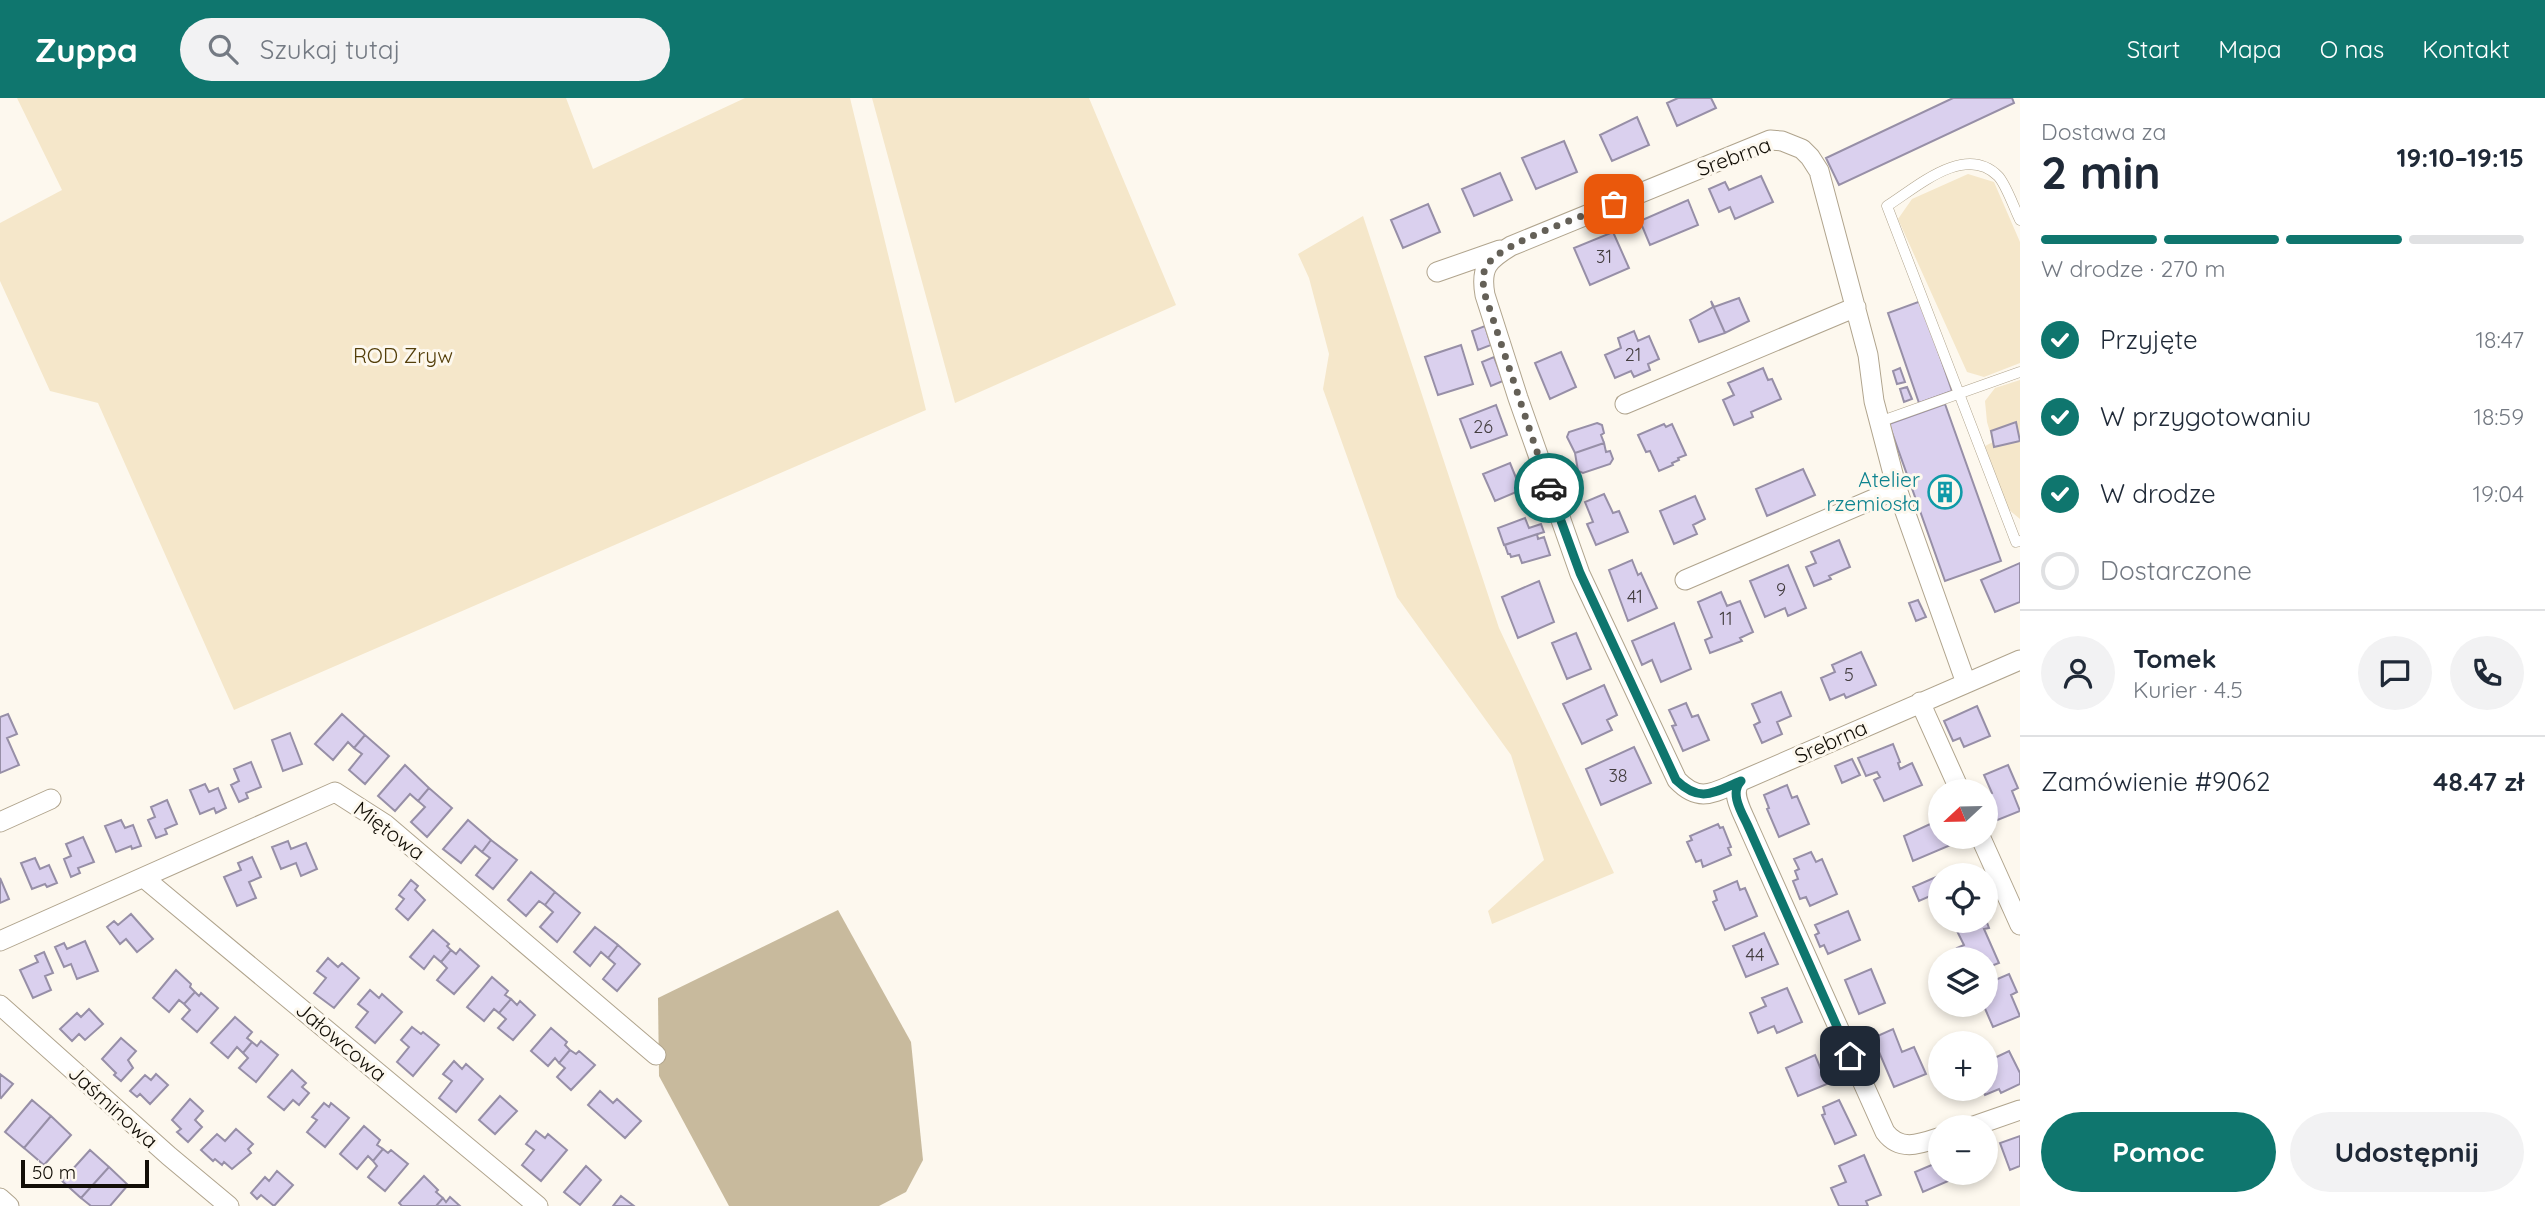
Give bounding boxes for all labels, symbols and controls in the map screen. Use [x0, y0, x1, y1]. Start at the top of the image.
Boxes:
search box [180, 18, 670, 81]
text: Zuppa [35, 29, 138, 70]
icon: search [204, 30, 242, 68]
text: Szukaj tutaj [260, 33, 401, 66]
text: Start [2127, 34, 2180, 64]
text: Mapa [2218, 34, 2282, 64]
text: O nas [2320, 34, 2384, 64]
text: Kontakt [2422, 34, 2510, 64]
text: Dostawa za [2041, 117, 2167, 146]
street label: Srebrna [1693, 131, 1774, 181]
text: 19:10–19:15 [2396, 141, 2524, 174]
text: 2 min [2041, 143, 2161, 201]
pin [1584, 174, 1644, 234]
icon: bag [1595, 185, 1633, 223]
house number: 31 [1596, 245, 1612, 268]
text: W drodze · 270 m [2041, 254, 2226, 283]
icon: check [2041, 321, 2079, 359]
text: Przyjęte [2100, 323, 2198, 356]
text: 18:47 [2476, 325, 2524, 354]
park label: ROD Zryw [353, 342, 453, 368]
house number: 21 [1625, 343, 1641, 366]
icon: check [2041, 398, 2079, 436]
text: W przygotowaniu [2100, 400, 2311, 433]
text: 18:59 [2473, 402, 2524, 431]
house number: 26 [1473, 415, 1493, 438]
courier [1514, 453, 1584, 523]
place label: Atelier rzemiosła [1826, 466, 1920, 516]
icon: car [1530, 469, 1568, 507]
building icon: Atelier rzemiosła [1926, 473, 1964, 511]
icon: check [2041, 475, 2079, 513]
text: W drodze [2100, 477, 2216, 510]
text: 19:04 [2473, 479, 2524, 508]
text: Dostarczone [2100, 554, 2252, 587]
house number: 9 [1776, 578, 1786, 601]
house number: 41 [1627, 585, 1643, 608]
house number: 11 [1719, 607, 1733, 630]
button: person [2041, 636, 2115, 710]
button: chat [2358, 636, 2432, 710]
button: phone [2450, 636, 2524, 710]
text: Tomek [2133, 642, 2217, 675]
house number: 5 [1844, 663, 1854, 686]
text: Kurier · 4.5 [2133, 675, 2243, 704]
street label: Srebrna [1790, 714, 1871, 769]
house number: 38 [1608, 764, 1628, 787]
text: Zamówienie #9062 [2041, 765, 2270, 798]
text: 48.47 zł [2433, 765, 2524, 798]
north arrow [1928, 779, 1998, 849]
map controls [1928, 779, 1998, 1185]
street label: Miętowa [349, 795, 430, 865]
button: locate [1928, 863, 1998, 933]
house number: 44 [1746, 943, 1764, 966]
button: layers [1928, 947, 1998, 1017]
street label: Jałowcowa [291, 996, 392, 1087]
pin [1820, 1026, 1880, 1086]
button: + [1928, 1031, 1998, 1101]
icon: home [1831, 1037, 1869, 1075]
street label: Jaśminowa [63, 1059, 164, 1153]
button: Pomoc [2041, 1112, 2276, 1192]
button: Udostępnij [2290, 1112, 2524, 1192]
button: − [1928, 1115, 1998, 1185]
scale bar [21, 1157, 149, 1189]
text: 50 m [32, 1160, 76, 1184]

